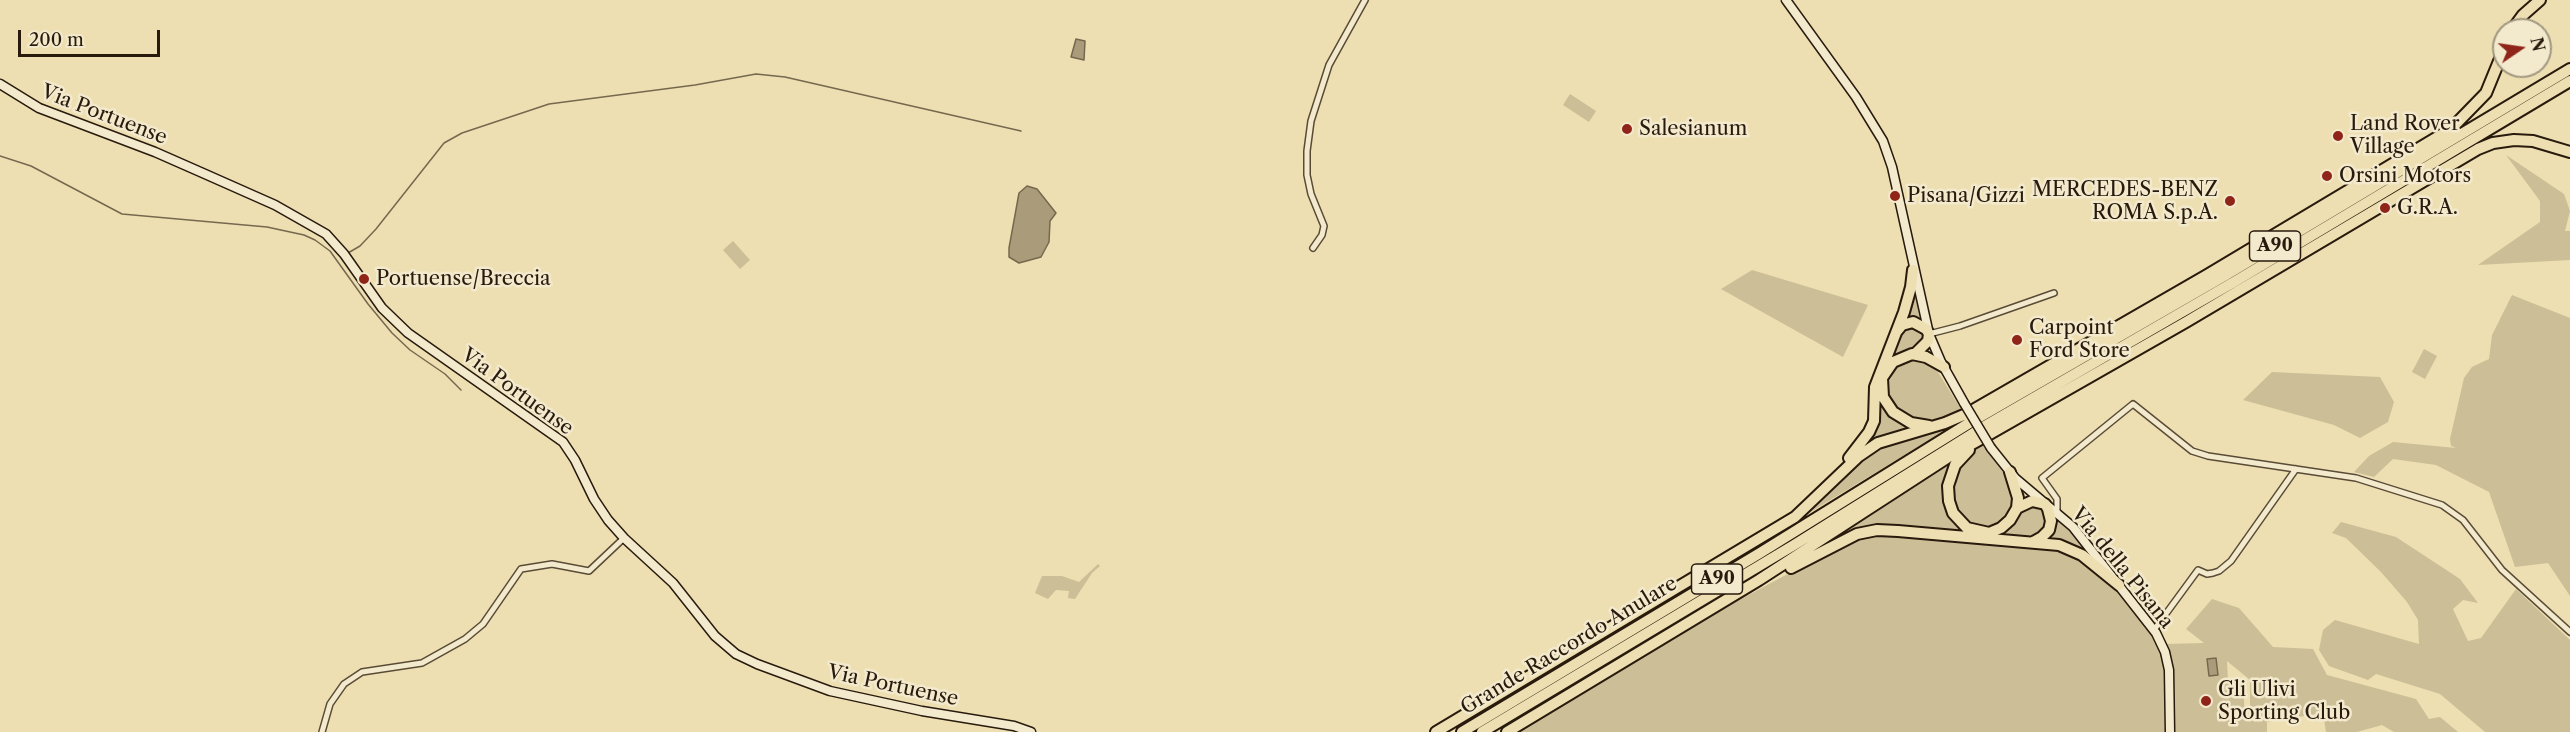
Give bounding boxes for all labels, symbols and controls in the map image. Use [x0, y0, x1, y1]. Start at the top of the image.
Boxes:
scale bar [21, 18, 164, 56]
north arrow [2492, 18, 2552, 78]
text: 200 m [29, 29, 84, 51]
text: N [2526, 35, 2549, 53]
street label: Via Portuense [38, 80, 170, 150]
place label: Land Rover Village [2350, 112, 2460, 159]
place label: Salesianum [1639, 117, 1747, 141]
marker: Salesianum [1620, 122, 1634, 136]
marker: Land Rover Village [2331, 129, 2345, 143]
place label: Orsini Motors [2339, 164, 2471, 188]
marker: Orsini Motors [2320, 169, 2334, 183]
place label: MERCEDES-BENZ ROMA S.p.A. [2032, 178, 2218, 225]
place label: Pisana/Gizzi [1907, 184, 2025, 208]
marker: Pisana/Gizzi [1888, 189, 1902, 203]
marker: MERCEDES-BENZ ROMA S.p.A. [2223, 194, 2237, 208]
place label: G.R.A. [2397, 196, 2458, 220]
marker: G.R.A. [2378, 201, 2392, 215]
road number: A90 [2250, 231, 2300, 261]
place label: Portuense/Breccia [376, 267, 551, 291]
marker: Portuense/Breccia [357, 272, 371, 286]
place label: Carpoint Ford Store [2029, 316, 2130, 363]
marker: Carpoint Ford Store [2010, 333, 2024, 347]
street label: Via Portuense [456, 343, 578, 441]
street label: Via della Pisana [2066, 502, 2178, 634]
road number: A90 [1692, 564, 1742, 594]
street label: Grande Raccordo Anulare [1456, 572, 1682, 720]
street label: Via Portuense [826, 660, 960, 712]
place label: Gli Ulivi Sporting Club [2218, 678, 2350, 725]
marker: Gli Ulivi Sporting Club [2199, 694, 2213, 708]

